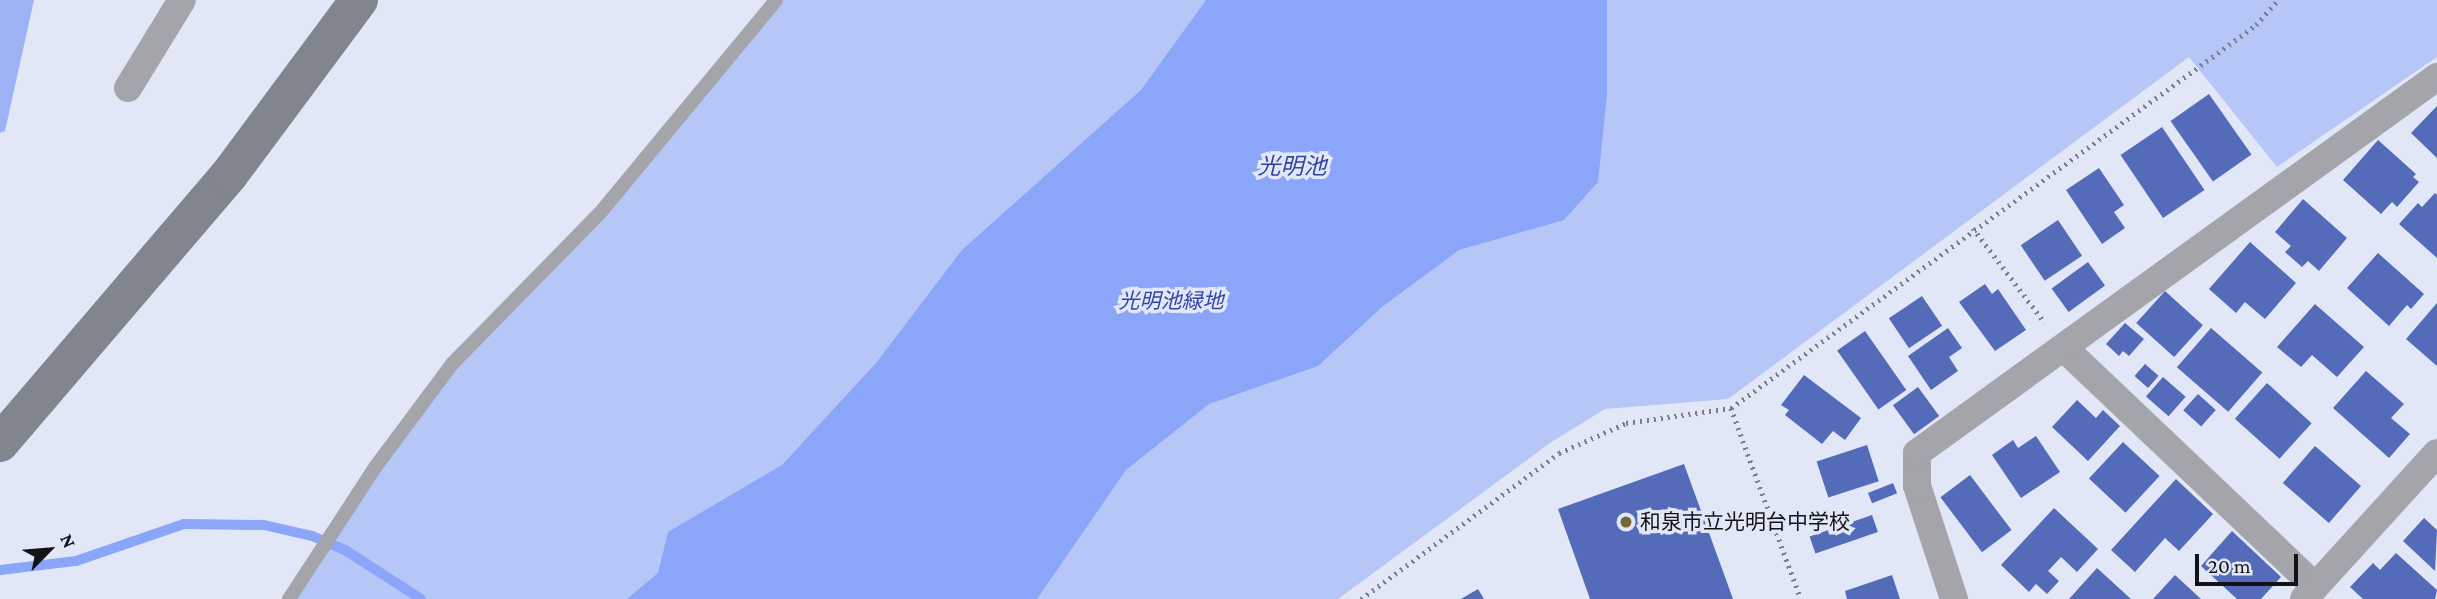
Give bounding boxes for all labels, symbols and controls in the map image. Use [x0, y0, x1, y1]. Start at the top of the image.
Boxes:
water label: 光明池 [1258, 152, 1326, 180]
park label: 光明池緑地 [1119, 288, 1223, 314]
place label: 和泉市立光明台中学校 [1640, 509, 1850, 535]
marker: 和泉市立光明台中学校 [1618, 514, 1634, 530]
north arrow [14, 515, 84, 585]
text: N [56, 531, 81, 551]
scale bar [2199, 540, 2302, 584]
text: 20 m [2208, 554, 2251, 578]

